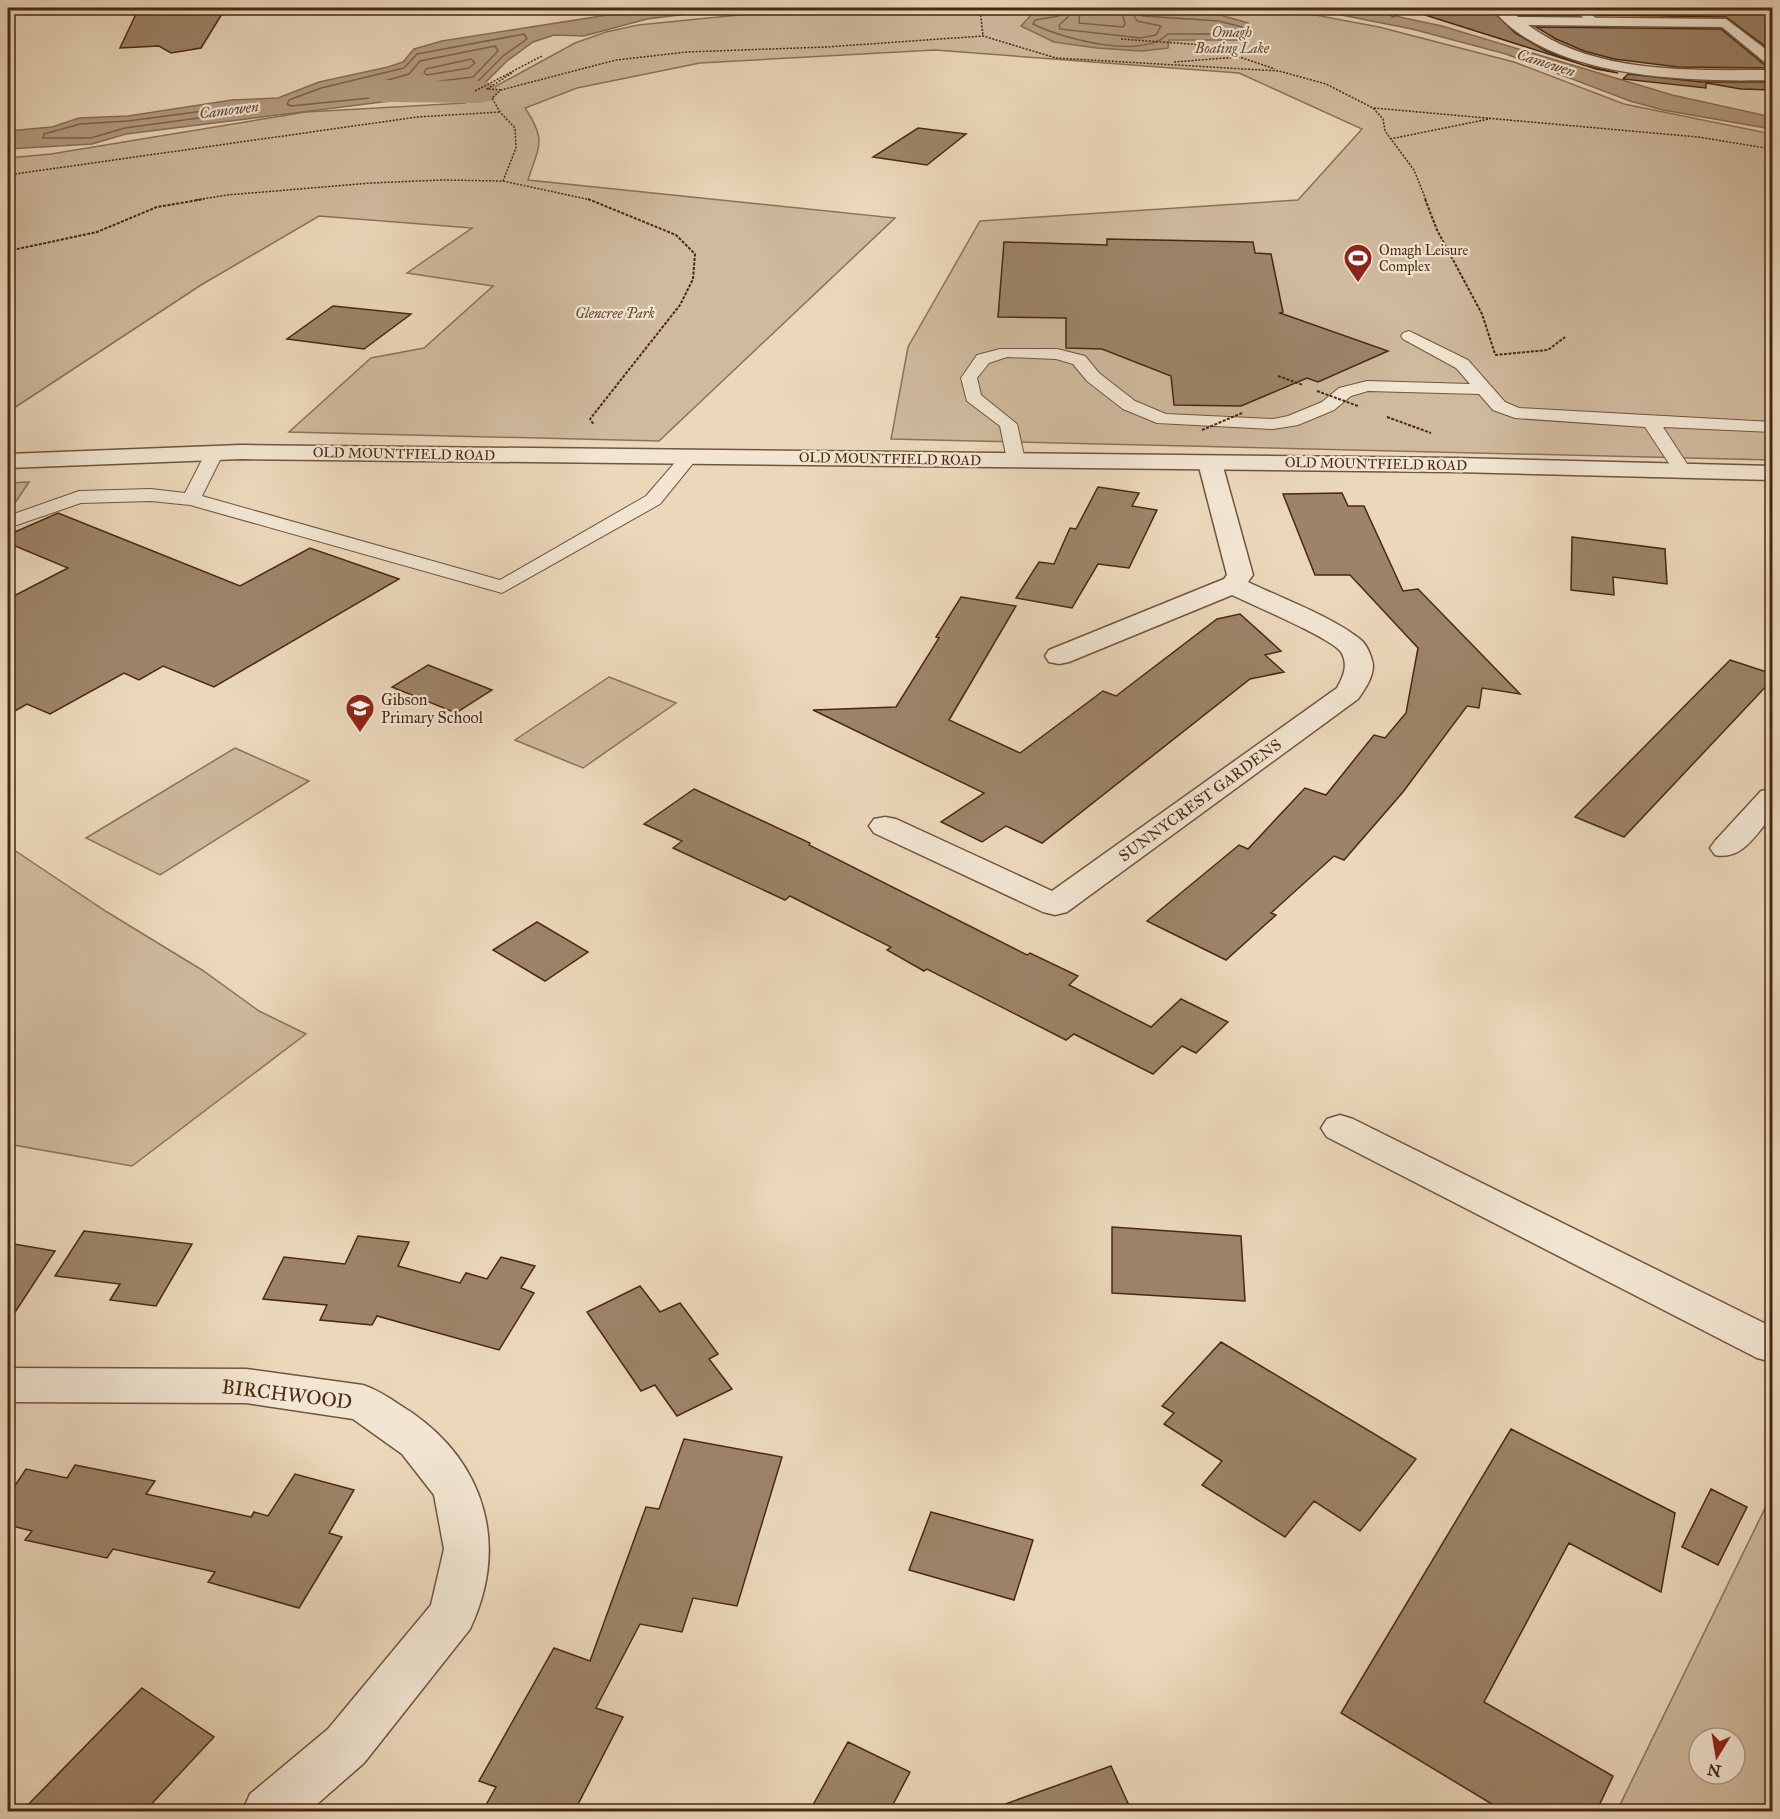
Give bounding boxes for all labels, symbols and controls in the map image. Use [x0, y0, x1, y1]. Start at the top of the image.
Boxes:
park label: Omagh Boating Lake [1194, 24, 1270, 57]
water label: Camowen [1515, 45, 1577, 81]
water label: Camowen [198, 97, 260, 123]
sports icon: Omagh Leisure Complex [1342, 242, 1374, 284]
place label: Omagh Leisure Complex [1379, 242, 1468, 275]
park label: Glencree Park [575, 305, 655, 322]
street label: OLD MOUNTFIELD ROAD [313, 444, 495, 464]
street label: OLD MOUNTFIELD ROAD [799, 449, 981, 469]
street label: OLD MOUNTFIELD ROAD [1285, 454, 1467, 474]
place label: Gibson Primary School [381, 690, 484, 727]
school or university icon: Gibson Primary School [344, 692, 376, 734]
street label: SUNNYCREST GARDENS [1115, 735, 1285, 865]
street label: BIRCHWOOD [220, 1374, 354, 1414]
north arrow [1687, 1726, 1747, 1786]
text: N [1705, 1760, 1723, 1781]

